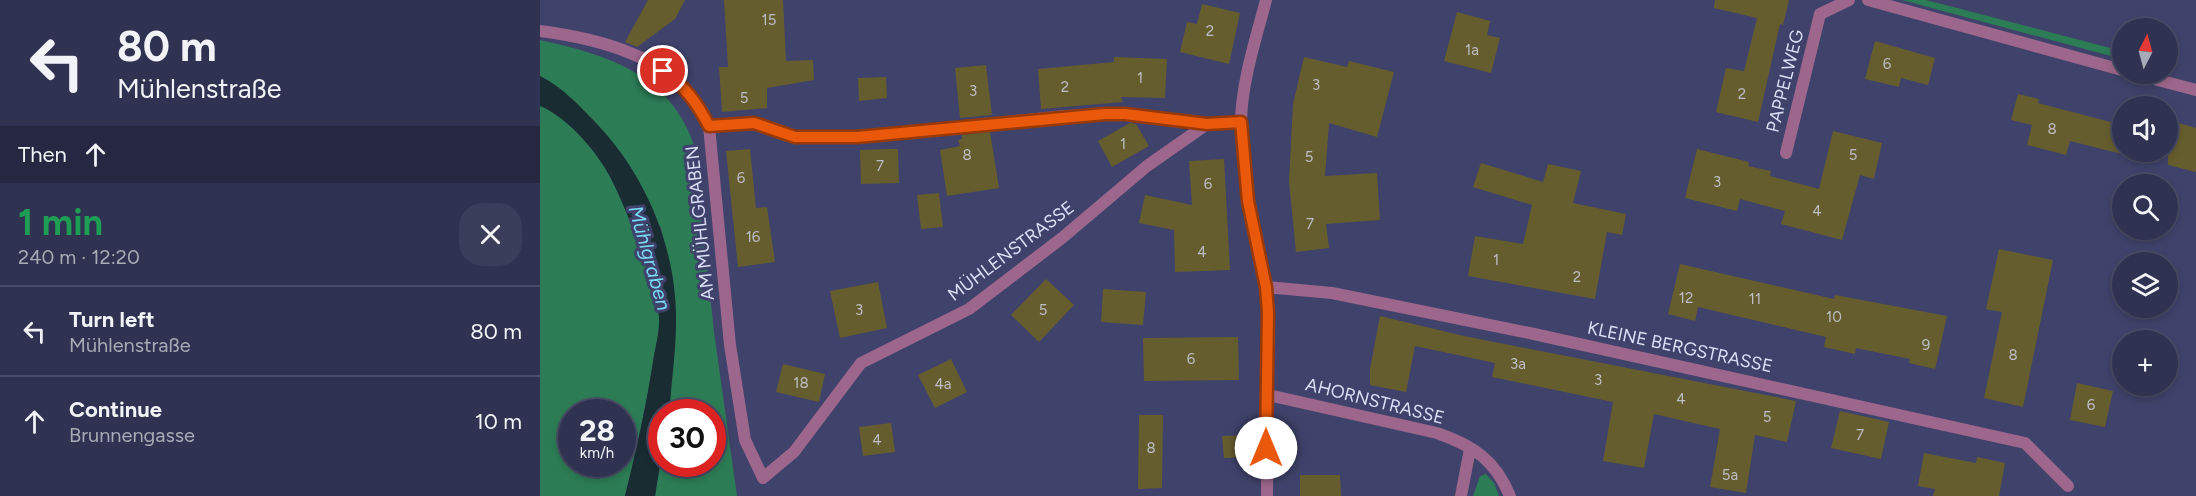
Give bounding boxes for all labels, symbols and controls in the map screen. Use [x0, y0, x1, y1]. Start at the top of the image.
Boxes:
house number: 15 [762, 11, 776, 29]
north arrow [2112, 18, 2178, 84]
map controls [2112, 18, 2178, 396]
text: 80 m [117, 21, 217, 72]
house number: 2 [1206, 22, 1214, 40]
icon: left [18, 24, 96, 102]
street label: PAPPELWEG [1762, 27, 1808, 135]
house number: 1a [1465, 41, 1479, 59]
pin [637, 45, 688, 96]
icon: arrive [646, 54, 679, 87]
house number: 6 [1883, 55, 1892, 73]
house number: 1 [1137, 69, 1143, 87]
text: Mühlenstraße [117, 72, 281, 105]
house number: 3 [1312, 76, 1320, 94]
house number: 2 [1061, 78, 1069, 96]
house number: 3 [969, 82, 977, 100]
house number: 2 [1738, 85, 1746, 103]
house number: 5 [740, 89, 748, 107]
button: sound [2112, 96, 2178, 162]
house number: 8 [2047, 120, 2057, 138]
house number: 1 [1120, 135, 1126, 153]
icon: ahead [79, 138, 112, 171]
text: Then [18, 141, 67, 168]
street label: AM MÜHLGRABEN [681, 145, 719, 301]
house number: 8 [962, 146, 972, 164]
house number: 5 [1849, 146, 1857, 164]
house number: 5 [1305, 148, 1313, 166]
house number: 7 [876, 157, 884, 175]
house number: 6 [737, 169, 746, 187]
house number: 3 [1713, 173, 1721, 191]
button: search [2112, 174, 2178, 240]
house number: 6 [1204, 175, 1213, 193]
street label: MÜHLENSTRASSE [943, 196, 1079, 306]
text: 1 min [18, 201, 103, 244]
house number: 4 [1812, 202, 1822, 220]
button: close [459, 203, 522, 266]
water label: Mühlgraben [624, 203, 676, 313]
house number: 7 [1306, 215, 1314, 233]
house number: 16 [746, 228, 761, 246]
house number: 4 [1197, 243, 1207, 261]
text: 240 m · 12:20 [18, 245, 140, 269]
house number: 1 [1493, 251, 1499, 269]
button: layers [2112, 252, 2178, 318]
house number: 2 [1573, 268, 1581, 286]
house number: 12 [1679, 289, 1693, 307]
house number: 11 [1749, 290, 1761, 308]
house number: 3 [855, 301, 863, 319]
house number: 5 [1039, 301, 1047, 319]
text: Turn left [69, 306, 155, 333]
house number: 10 [1826, 308, 1842, 326]
icon: left [18, 315, 51, 348]
street label: KLEINE BERGSTRASSE [1585, 317, 1775, 377]
text: 80 m [470, 318, 522, 345]
button: + [2112, 330, 2178, 396]
text: Mühlenstraße [69, 333, 191, 357]
house number: 9 [1922, 336, 1930, 354]
house number: 8 [2008, 346, 2018, 364]
house number: 6 [1187, 350, 1196, 368]
house number: 3a [1510, 355, 1526, 373]
house number: 3 [1594, 371, 1602, 389]
street label: AHORNSTRASSE [1303, 373, 1447, 429]
house number: 18 [793, 374, 809, 392]
house number: 4a [935, 375, 951, 393]
house number: 4 [1676, 390, 1686, 408]
text: Continue [69, 396, 162, 423]
house number: 6 [2087, 396, 2096, 414]
speed limit sign: 30 [648, 399, 726, 477]
icon: ahead [18, 405, 51, 438]
text: 10 m [475, 408, 522, 435]
house number: 5 [1763, 408, 1771, 426]
text: 28 [579, 412, 615, 449]
position arrow [1234, 416, 1298, 480]
text: Brunnengasse [69, 423, 195, 447]
house number: 7 [1856, 426, 1864, 444]
house number: 4 [872, 431, 882, 449]
house number: 8 [1146, 439, 1156, 457]
text: km/h [580, 444, 614, 462]
house number: 5a [1722, 466, 1738, 484]

